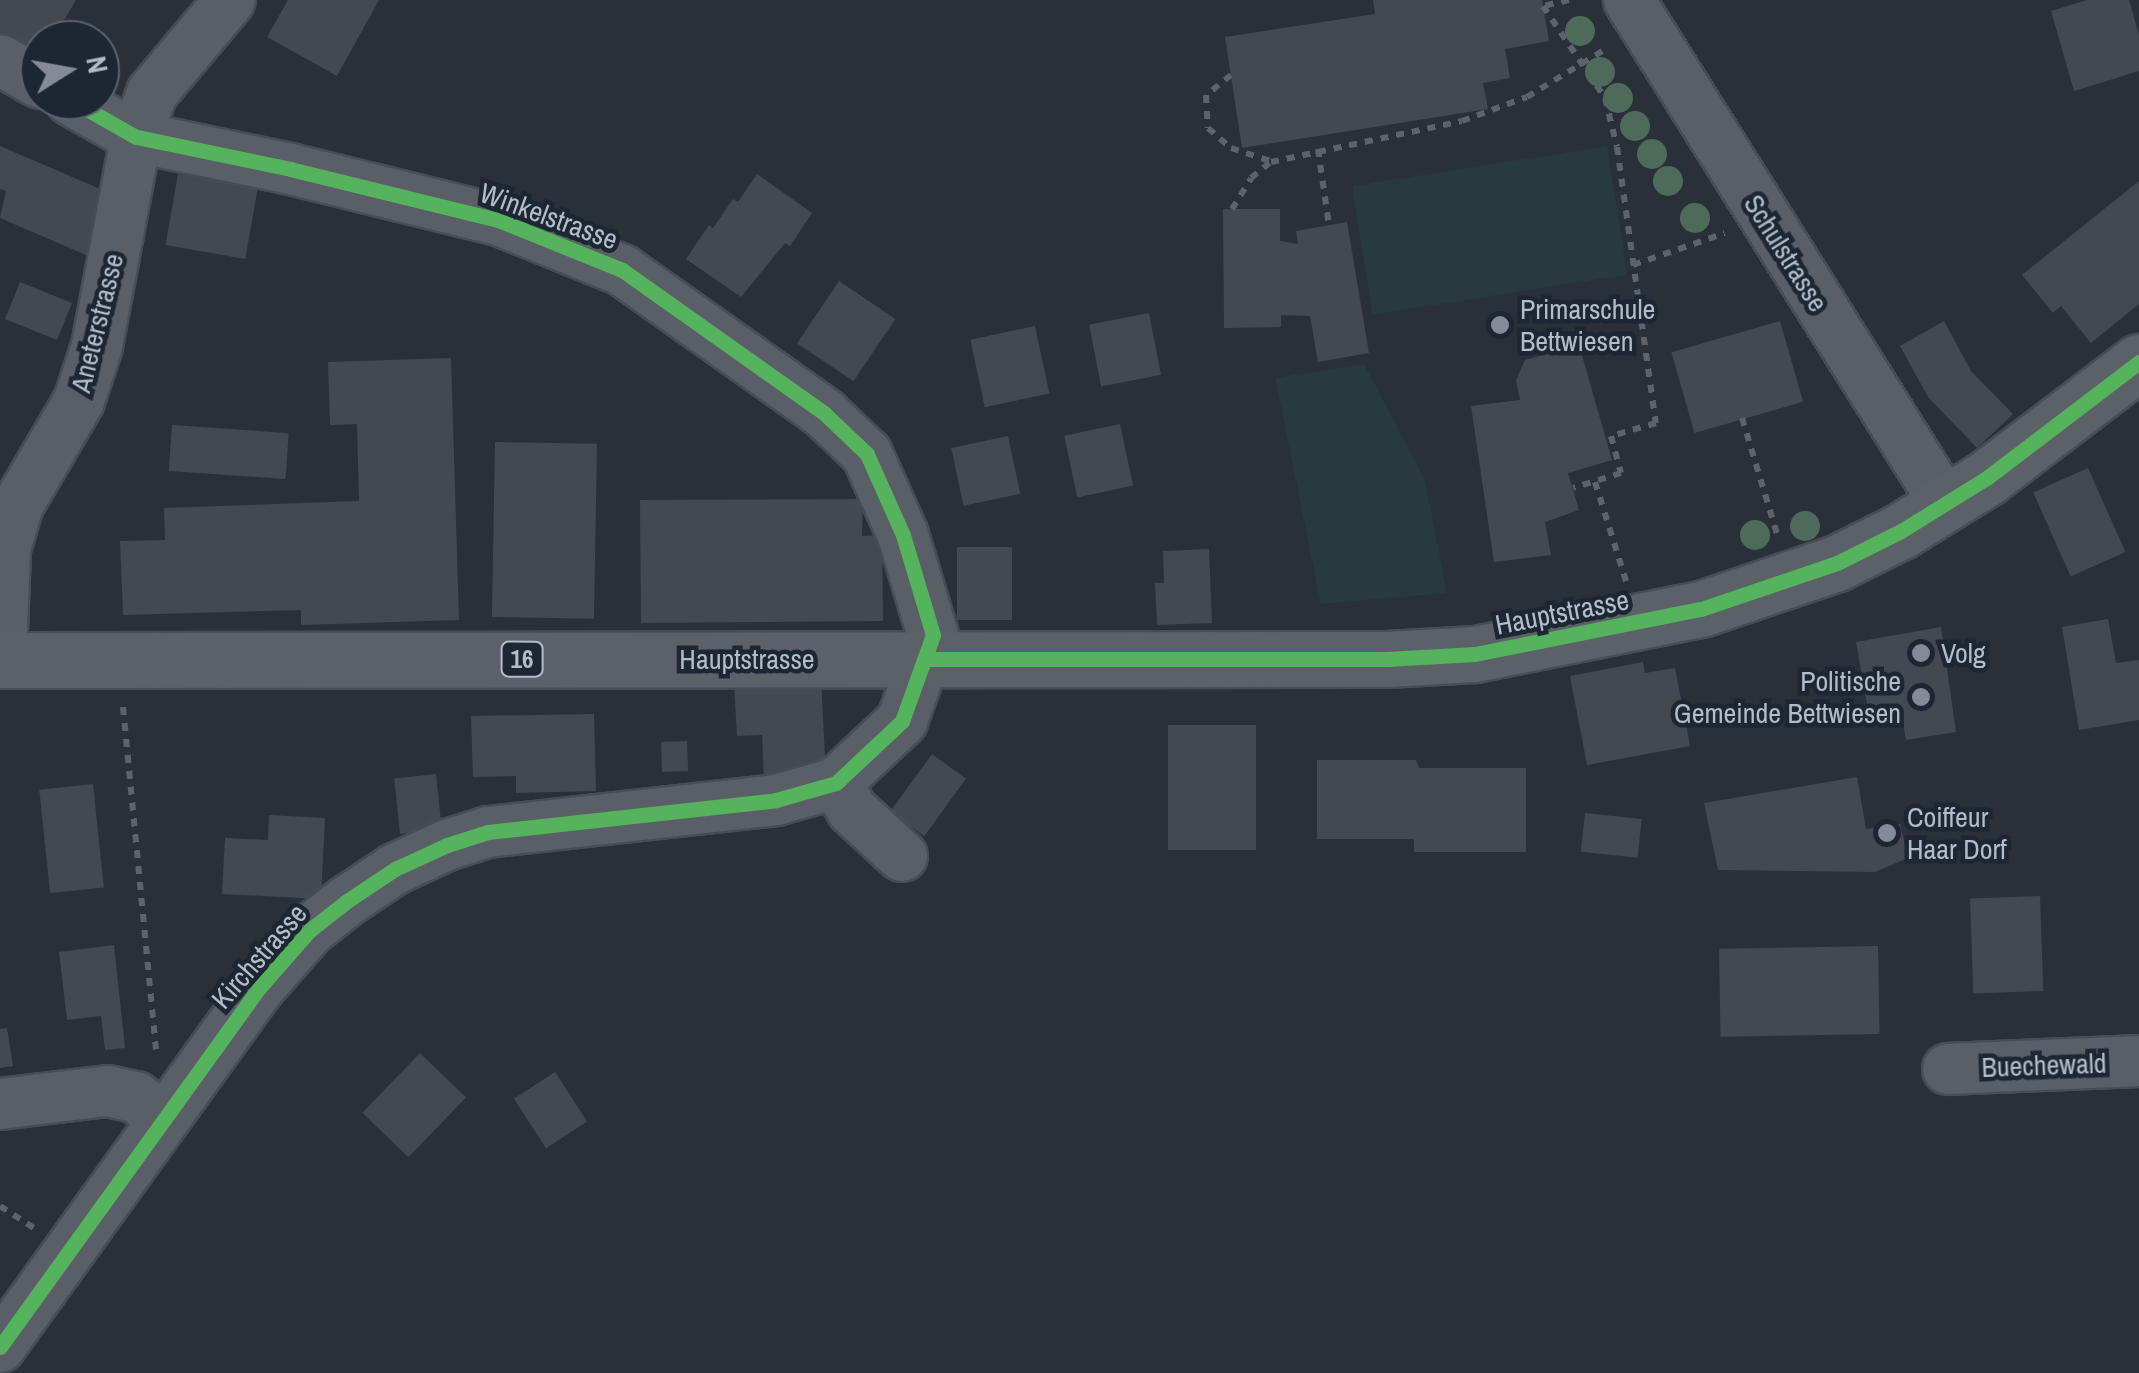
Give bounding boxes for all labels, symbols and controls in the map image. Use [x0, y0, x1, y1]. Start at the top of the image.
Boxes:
north arrow [20, 20, 120, 120]
text: N [77, 53, 118, 76]
street label: Winkelstrasse [476, 176, 622, 256]
street label: Schulstrasse [1737, 188, 1835, 318]
street label: Aneterstrasse [64, 250, 130, 396]
place label: Primarschule Bettwiesen [1520, 292, 1655, 358]
marker: Primarschule Bettwiesen [1489, 314, 1511, 336]
street label: Hauptstrasse [1492, 583, 1632, 641]
place label: Volg [1941, 636, 1986, 670]
road number: 16 [500, 639, 544, 679]
street label: Hauptstrasse [679, 642, 815, 676]
marker: Volg [1910, 642, 1932, 664]
place label: Politische Gemeinde Bettwiesen [1674, 664, 1901, 730]
marker: Politische Gemeinde Bettwiesen [1910, 686, 1932, 708]
place label: Coiffeur Haar Dorf [1907, 800, 2007, 866]
marker: Coiffeur Haar Dorf [1876, 822, 1898, 844]
street label: Kirchstrasse [204, 897, 314, 1015]
street label: Buechewald [1981, 1046, 2107, 1084]

